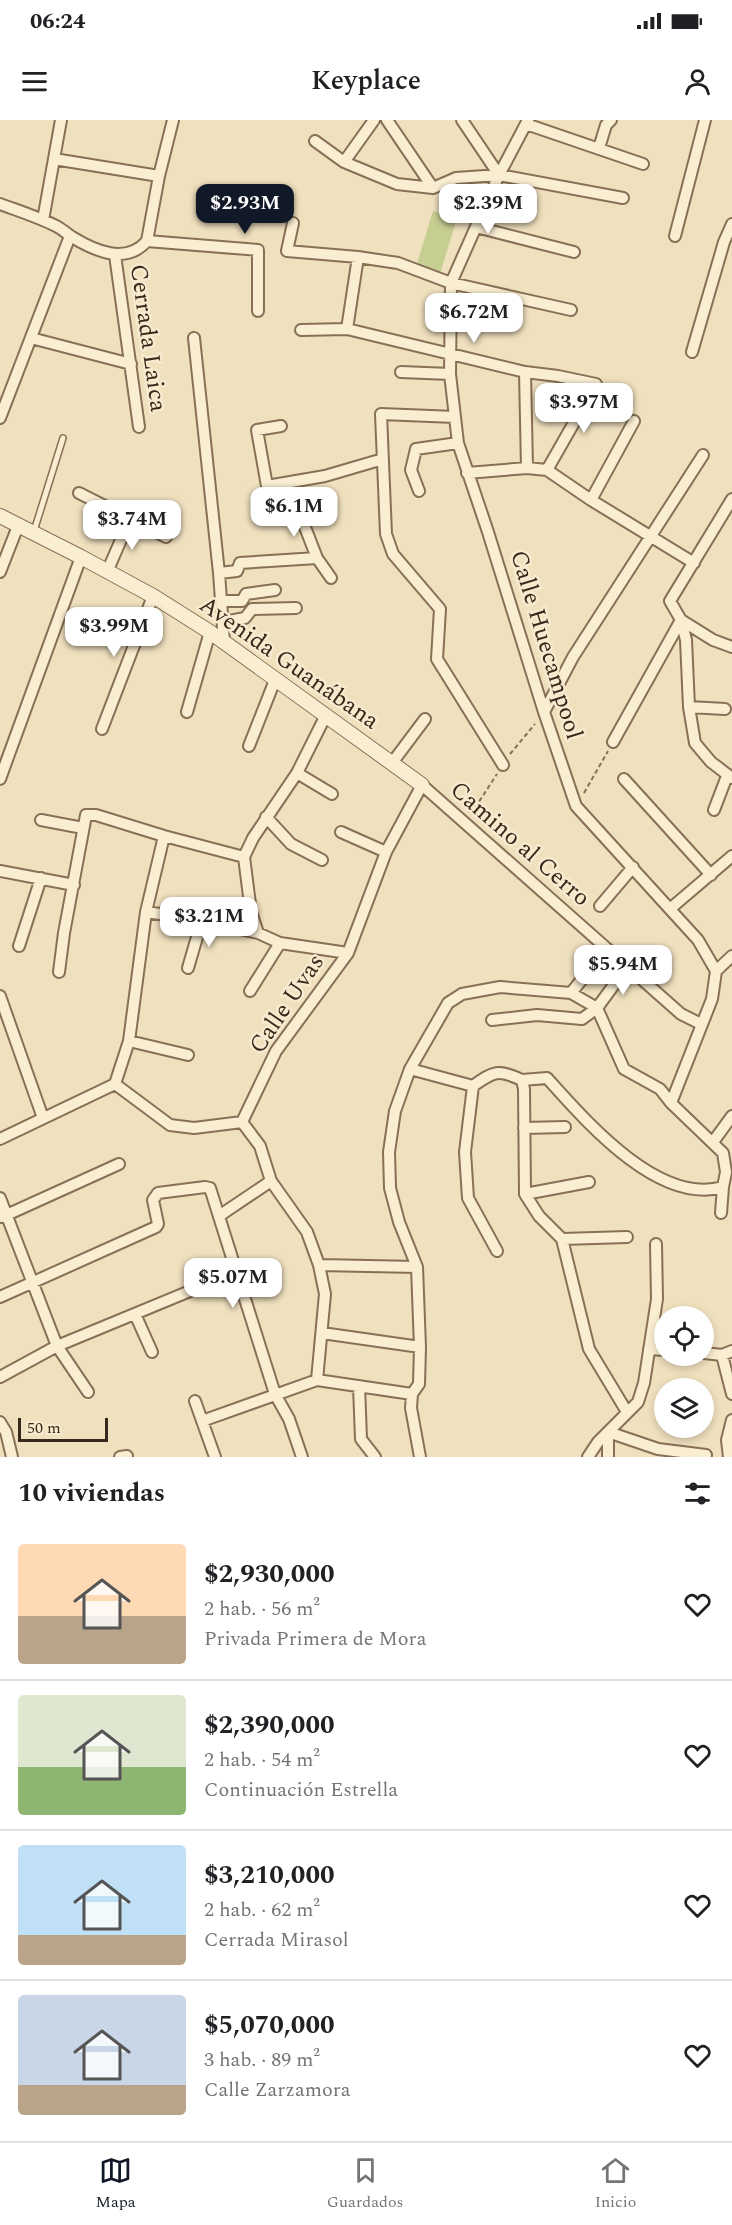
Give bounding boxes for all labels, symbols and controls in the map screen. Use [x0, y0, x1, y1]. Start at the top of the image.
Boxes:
text: 06:24 [30, 5, 85, 38]
text: Keyplace [311, 60, 421, 102]
icon: menu [18, 65, 51, 98]
icon: person [681, 65, 714, 98]
pin: $2.93M [196, 184, 294, 235]
pin: $2.39M [439, 184, 537, 235]
text: $2.93M [210, 188, 280, 218]
text: $2.39M [453, 188, 523, 218]
street label: Cerrada Laica [120, 262, 176, 414]
pin: $6.72M [425, 293, 523, 344]
text: $6.72M [439, 297, 509, 327]
pin: $3.97M [535, 383, 633, 434]
text: $3.97M [549, 387, 619, 417]
pin: $6.1M [252, 487, 336, 538]
text: $6.1M [265, 491, 323, 521]
pin: $3.74M [83, 500, 181, 551]
text: $3.74M [97, 504, 167, 534]
street label: Calle Huecampool [500, 546, 592, 744]
street label: Avenida Guanábana [192, 587, 387, 739]
pin: $3.99M [65, 607, 163, 658]
text: $3.99M [79, 611, 149, 641]
street label: Camino al Cerro [442, 773, 598, 915]
pin: $3.21M [160, 897, 258, 948]
text: $3.21M [174, 901, 244, 931]
pin: $5.94M [574, 945, 672, 996]
street label: Calle Uvas [240, 947, 334, 1061]
text: $5.94M [588, 949, 658, 979]
pin: $5.07M [184, 1258, 282, 1309]
text: $5.07M [198, 1262, 268, 1292]
map controls [654, 1306, 714, 1438]
button: locate [654, 1306, 714, 1366]
button: layers [654, 1378, 714, 1438]
scale bar [18, 1415, 108, 1442]
text: 50 m [27, 1416, 61, 1440]
text: 10 viviendas [18, 1473, 165, 1513]
icon: filters [681, 1477, 714, 1510]
text: $2,930,000 [204, 1554, 335, 1594]
icon: home [66, 1568, 138, 1640]
icon: heart [681, 1588, 714, 1621]
text: 2 hab. · 56 m² [204, 1594, 320, 1624]
text: Privada Primera de Mora [204, 1624, 426, 1654]
text: $2,390,000 [204, 1705, 335, 1745]
icon: home [66, 1719, 138, 1791]
icon: heart [681, 1739, 714, 1772]
text: 2 hab. · 54 m² [204, 1745, 320, 1775]
text: Continuación Estrella [204, 1775, 398, 1805]
text: $3,210,000 [204, 1855, 335, 1895]
icon: home [66, 1869, 138, 1941]
icon: heart [681, 1889, 714, 1922]
text: 2 hab. · 62 m² [204, 1895, 320, 1925]
text: Cerrada Mirasol [204, 1925, 349, 1955]
text: $5,070,000 [204, 2005, 335, 2045]
icon: home [66, 2019, 138, 2091]
icon: heart [681, 2039, 714, 2072]
text: 3 hab. · 89 m² [204, 2045, 320, 2075]
text: Calle Zarzamora [204, 2075, 351, 2105]
tab: Mapa [96, 2154, 136, 2214]
tab: Guardados [327, 2154, 404, 2214]
tab: Inicio [595, 2154, 636, 2214]

